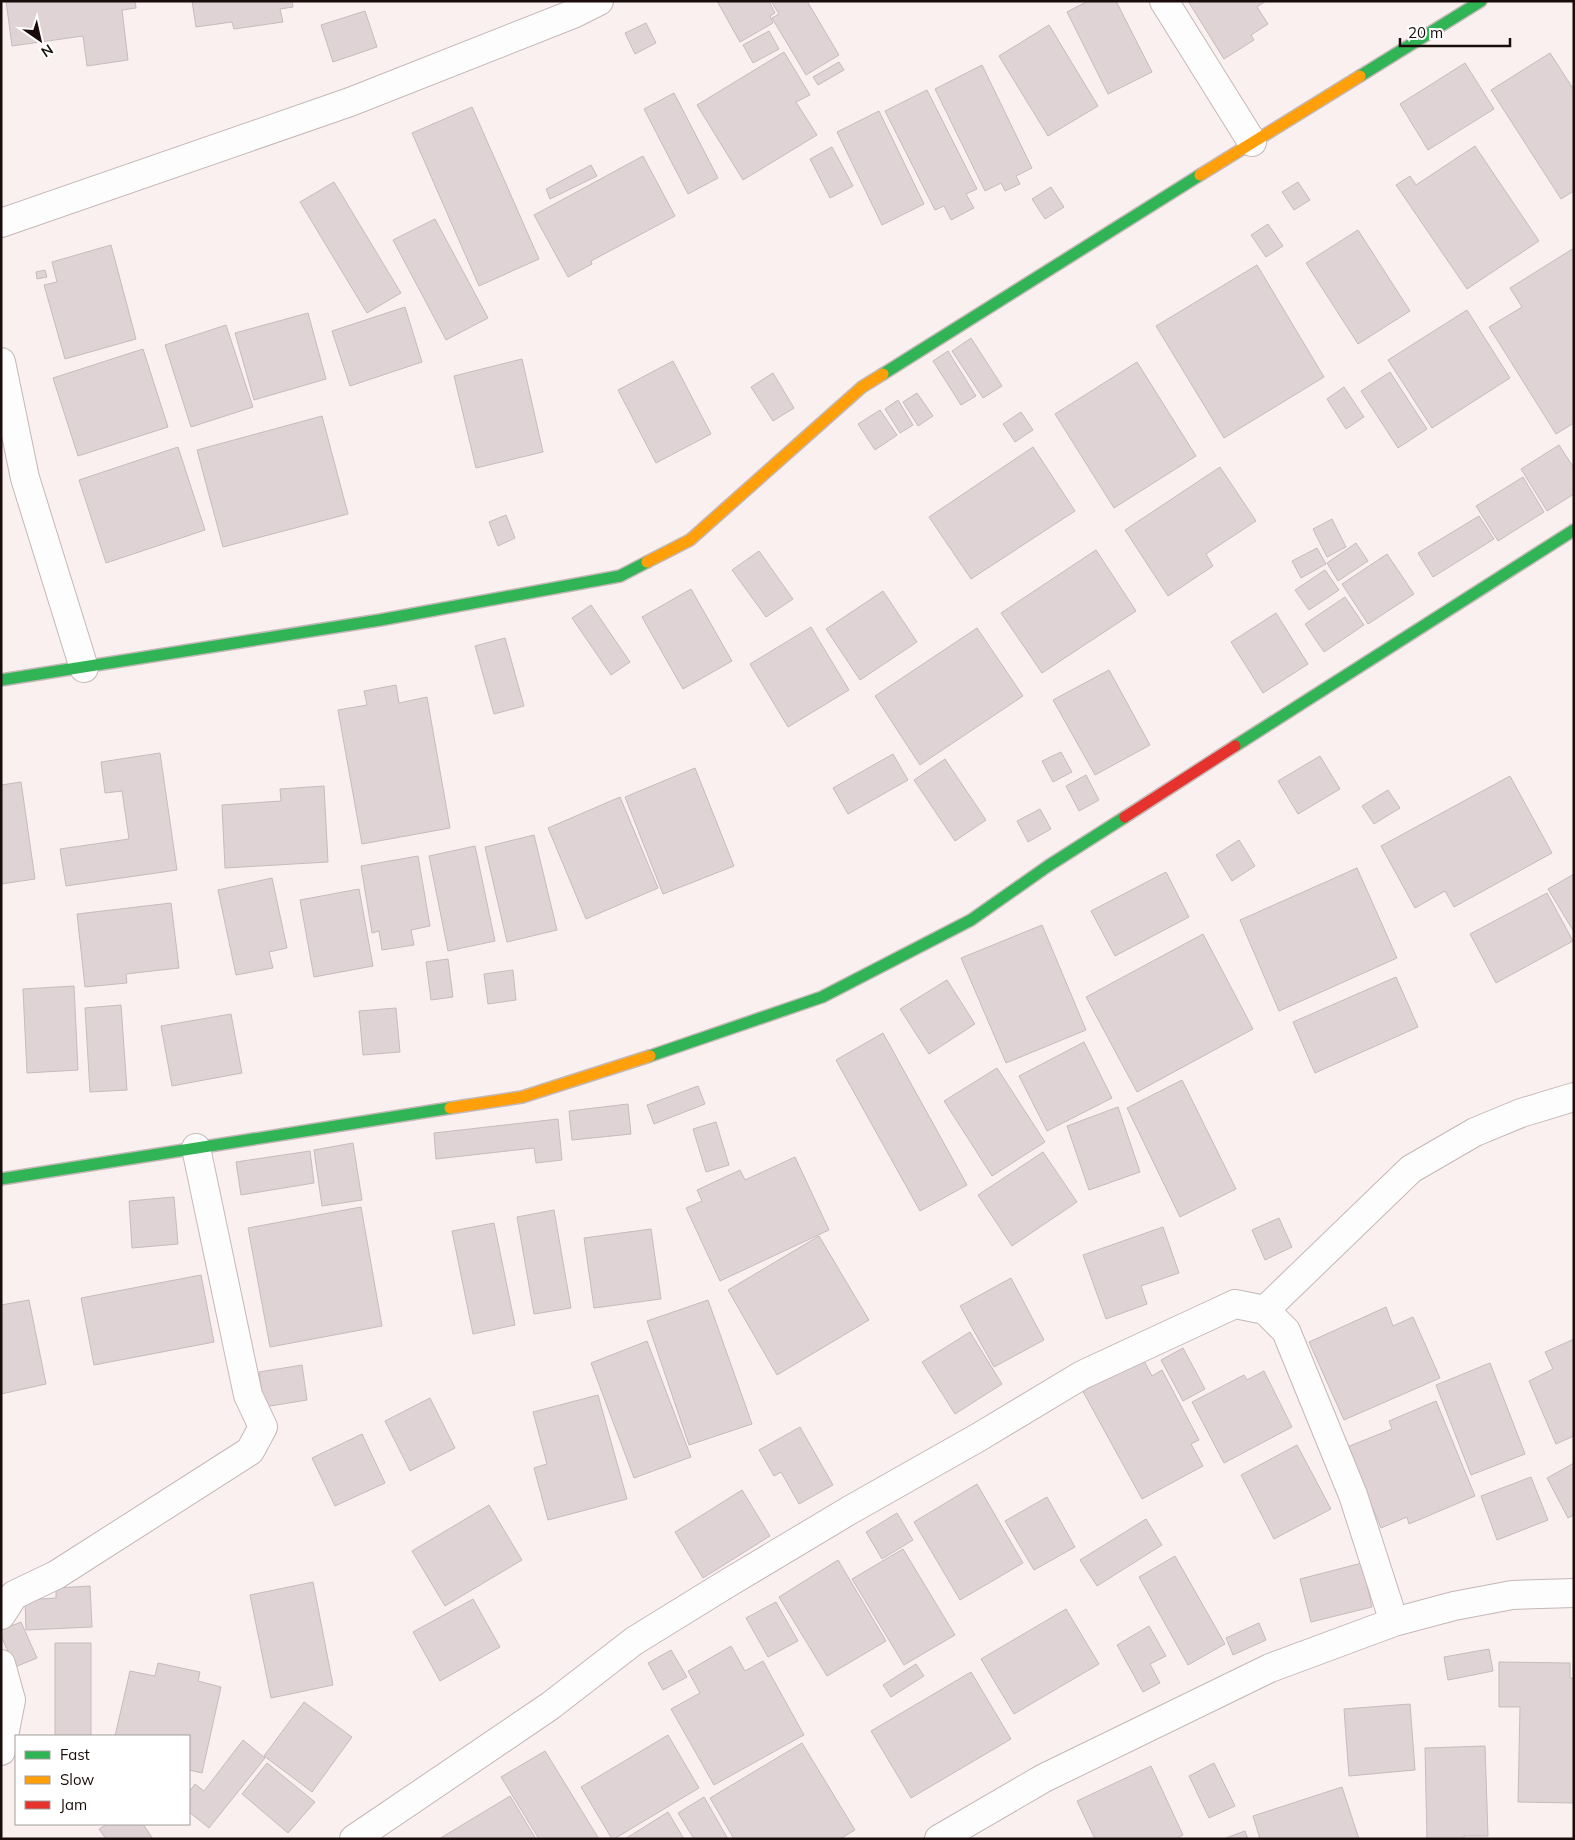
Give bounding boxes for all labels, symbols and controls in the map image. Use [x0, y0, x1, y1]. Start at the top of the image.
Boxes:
north arrow [15, 15, 65, 65]
scale bar [1400, 15, 1510, 47]
text: 20 m [1408, 23, 1443, 42]
text: N [38, 40, 57, 61]
legend [15, 1735, 190, 1825]
text: Fast [60, 1745, 90, 1764]
text: Slow [60, 1770, 94, 1789]
text: Jam [60, 1795, 87, 1814]

